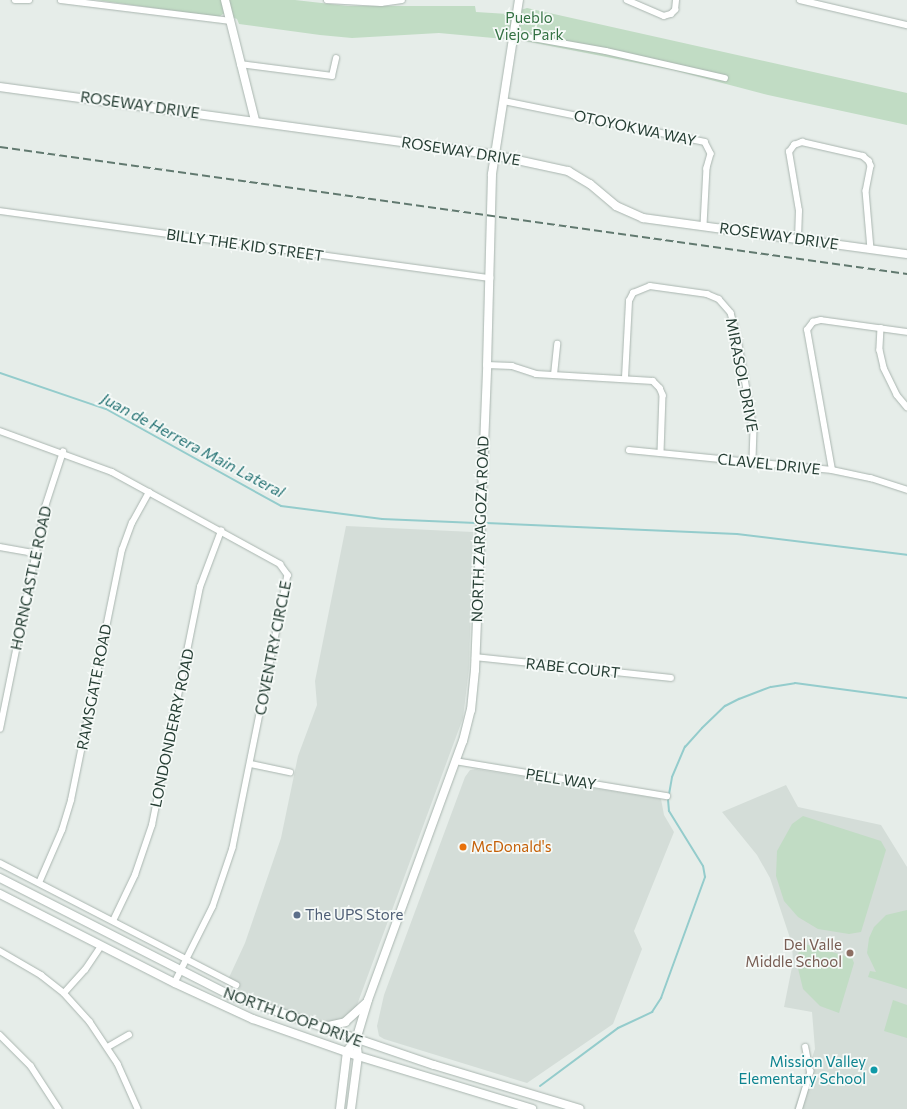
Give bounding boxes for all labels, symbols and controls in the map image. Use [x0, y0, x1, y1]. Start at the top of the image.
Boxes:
park label: Pueblo Viejo Park [494, 8, 564, 43]
street label: ROSEWAY DRIVE [79, 88, 201, 122]
street label: OTOYOKWA WAY [572, 106, 698, 150]
street label: ROSEWAY DRIVE [400, 133, 522, 169]
street label: ROSEWAY DRIVE [718, 219, 840, 253]
street label: BILLY THE KID STREET [165, 225, 325, 265]
street label: MIRASOL DRIVE [722, 316, 762, 434]
water label: Juan de Herrera Main Lateral [98, 388, 288, 502]
street label: NORTH ZARAGOZA ROAD [468, 435, 492, 623]
street label: CLAVEL DRIVE [717, 450, 821, 478]
street label: HORNCASTLE ROAD [7, 504, 55, 652]
street label: COVENTRY CIRCLE [251, 579, 295, 717]
street label: RAMSGATE ROAD [73, 622, 115, 752]
street label: LONDONDERRY ROAD [146, 647, 198, 809]
street label: RABE COURT [525, 654, 621, 682]
street label: PELL WAY [524, 765, 598, 793]
place label: McDonald's [471, 838, 552, 856]
marker: McDonald's [458, 842, 468, 852]
place label: The UPS Store [305, 906, 403, 924]
marker: The UPS Store [292, 910, 302, 920]
place label: Del Valle Middle School [745, 935, 842, 970]
marker: Del Valle Middle School [845, 948, 855, 958]
street label: NORTH LOOP DRIVE [221, 983, 365, 1051]
place label: Mission Valley Elementary School [739, 1052, 866, 1087]
marker: Mission Valley Elementary School [869, 1065, 879, 1075]

